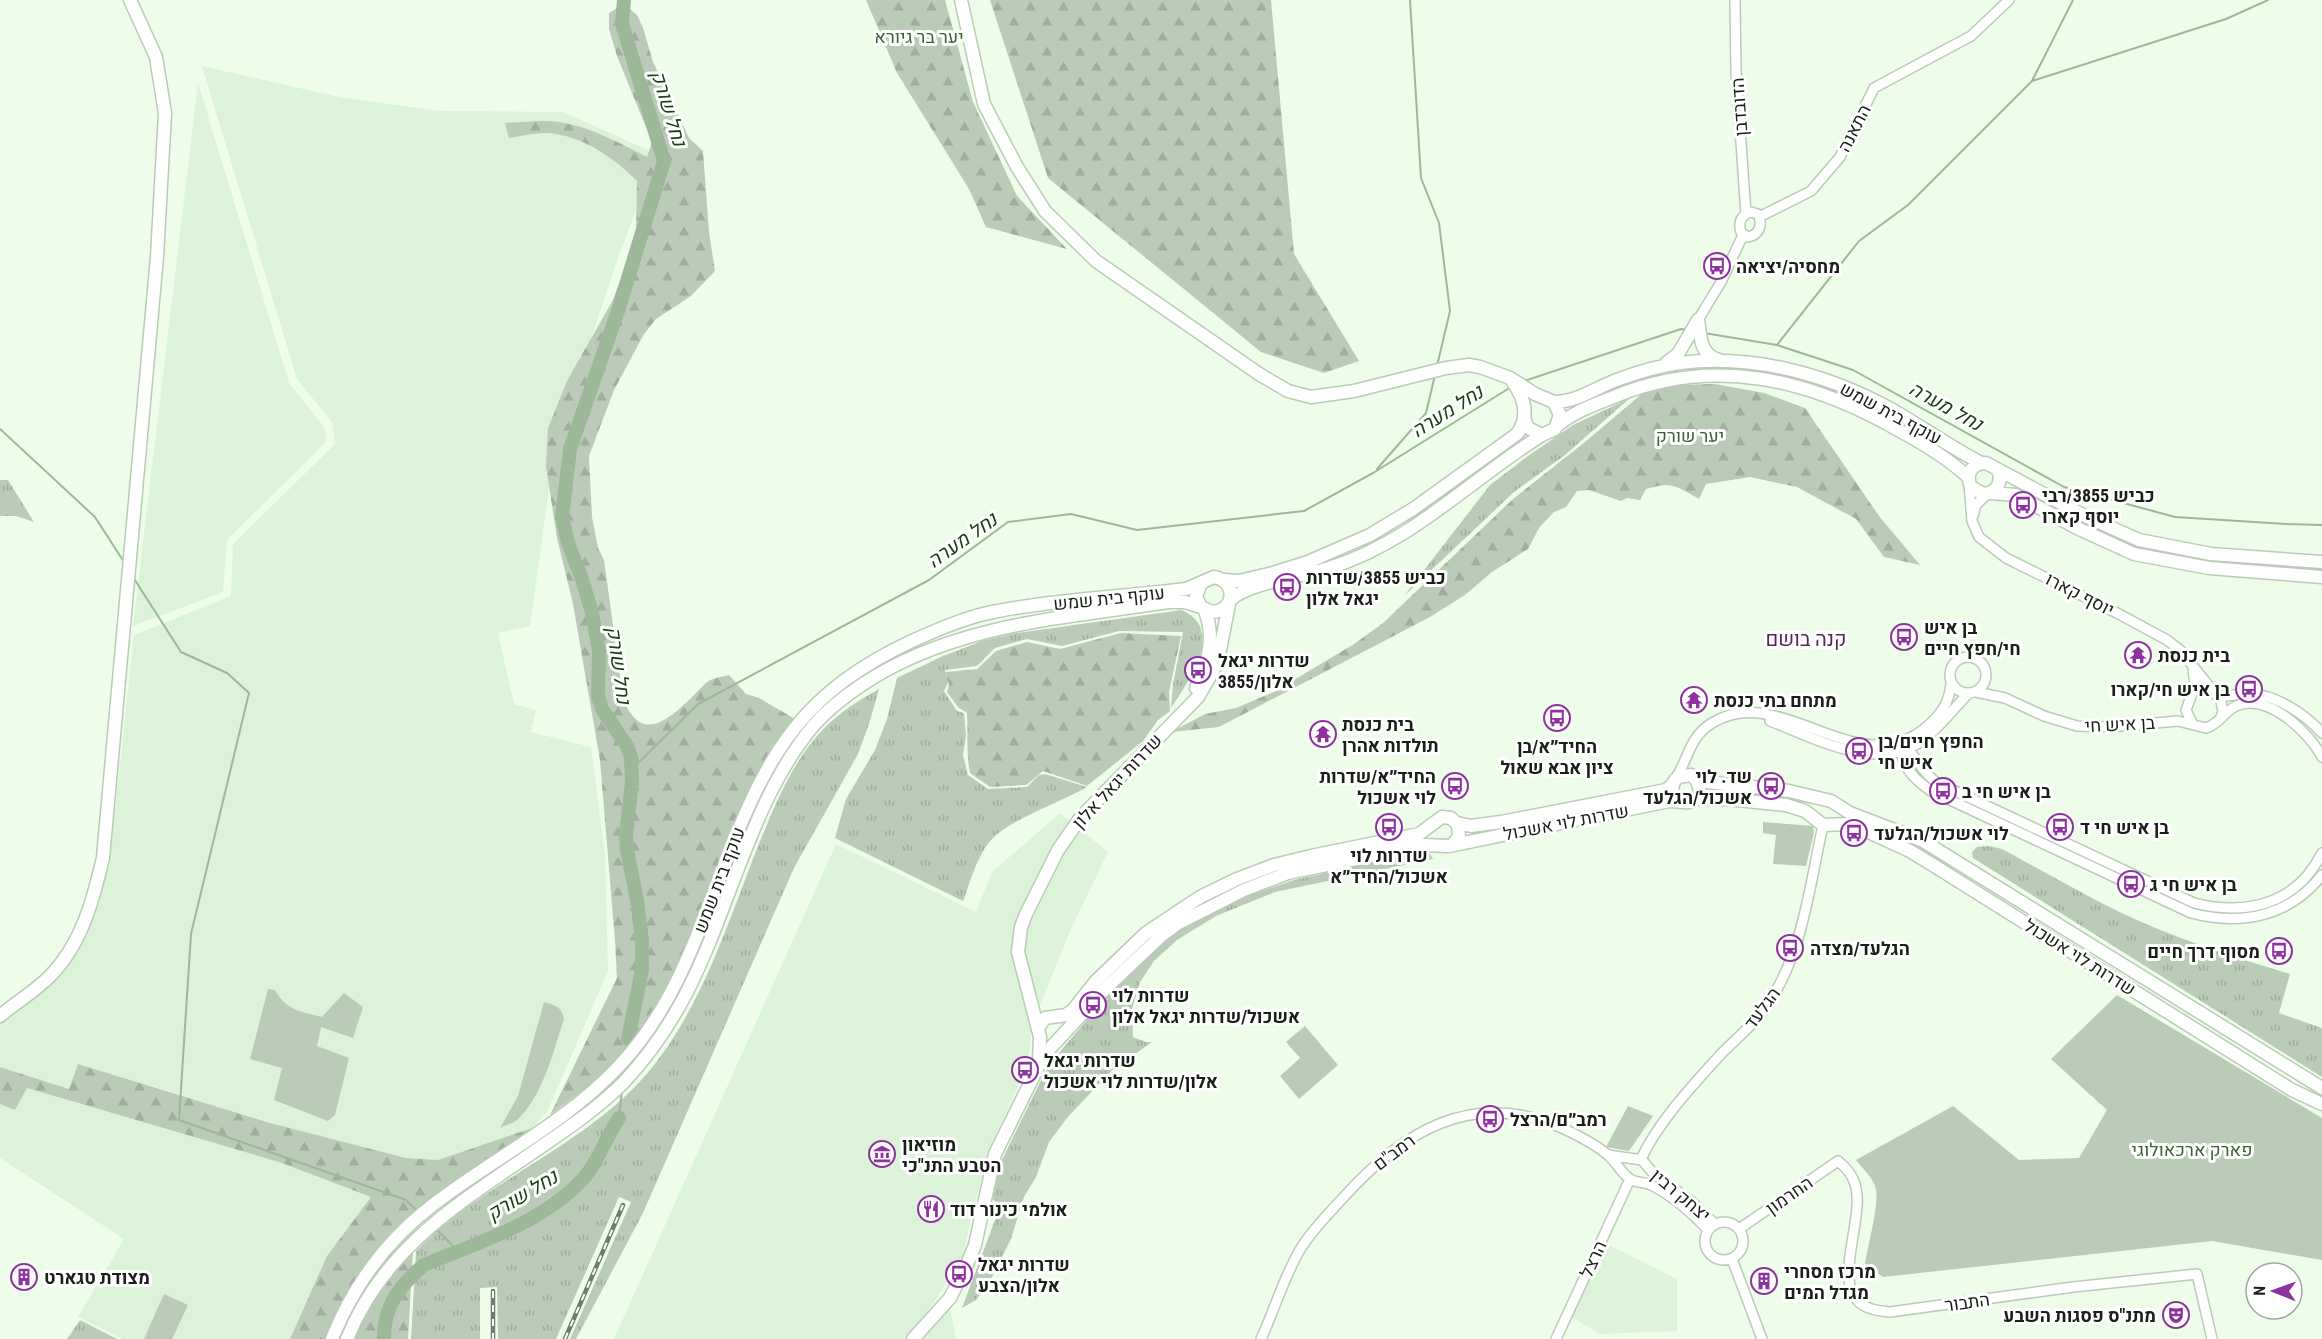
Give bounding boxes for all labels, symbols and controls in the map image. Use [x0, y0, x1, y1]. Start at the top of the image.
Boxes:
park label: יער בר גיורא [874, 26, 964, 47]
water label: נחל שורק [646, 67, 692, 151]
street label: הדובדבן [1726, 77, 1752, 137]
street label: התאנה [1833, 101, 1875, 155]
bus stop icon: מחסיה/יציאה [1702, 251, 1732, 281]
place label: מחסיה/יציאה [1736, 256, 1840, 277]
water label: נחל מערה [1905, 376, 1988, 437]
street label: עוקף בית שמש [1837, 377, 1945, 449]
water label: נחל מערה [1407, 379, 1489, 442]
park label: יער שורק [1656, 425, 1724, 446]
place label: כביש 3855/רבי יוסף קארו [2042, 485, 2155, 527]
bus stop icon: כביש 3855/רבי יוסף קארו [2008, 490, 2038, 520]
water label: נחל מערה [922, 506, 1003, 573]
place label: כביש 3855/שדרות יגאל אלון [1306, 567, 1446, 609]
street label: יוסף קארו [2042, 568, 2118, 620]
bus stop icon: כביש 3855/שדרות יגאל אלון [1272, 572, 1302, 602]
street label: עוקף בית שמש [1052, 582, 1166, 614]
place label: בן איש חי/חפץ חיים [1924, 617, 2021, 659]
bus stop icon: בן איש חי/חפץ חיים [1889, 622, 1919, 652]
water label: נחל שורק [602, 625, 637, 707]
district label: קנה בושם [1765, 627, 1847, 651]
temple icon: בית כנסת [2123, 640, 2153, 670]
place label: בית כנסת [2158, 645, 2230, 666]
place label: שדרות יגאל אלון/3855 [1218, 650, 1310, 692]
bus stop icon: שדרות יגאל אלון/3855 [1183, 655, 1213, 685]
bus stop icon: בן איש חי/קארו [2234, 674, 2264, 704]
place label: בן איש חי/קארו [2111, 679, 2230, 700]
temple icon: מתחם בתי כנסת [1679, 685, 1709, 715]
place label: מתחם בתי כנסת [1714, 690, 1837, 711]
bus stop icon: החיד״א/בן ציון אבא שאול [1542, 703, 1572, 733]
street label: בן איש חי [2084, 712, 2156, 736]
place label: בית כנסת תולדות אהרן [1342, 714, 1439, 756]
temple icon: בית כנסת תולדות אהרן [1308, 719, 1338, 749]
street label: שדרות יגאל אלון [1068, 729, 1166, 833]
place label: החפץ חיים/בן איש חי [1878, 731, 1984, 773]
place label: החיד״א/בן ציון אבא שאול [1500, 736, 1614, 778]
bus stop icon: החפץ חיים/בן איש חי [1844, 736, 1874, 766]
place label: החיד״א/שדרות לוי אשכול [1319, 766, 1436, 808]
place label: שד. לוי אשכול/הגלעד [1643, 766, 1752, 808]
bus stop icon: החיד״א/שדרות לוי אשכול [1440, 771, 1470, 801]
bus stop icon: שד. לוי אשכול/הגלעד [1756, 771, 1786, 801]
bus stop icon: בן איש חי ב [1928, 776, 1958, 806]
place label: בן איש חי ב [1962, 781, 2051, 802]
street label: שדרות לוי אשכול [1501, 800, 1631, 844]
bus stop icon: שדרות לוי אשכול/החיד״א [1374, 812, 1404, 842]
bus stop icon: בן איש חי ד [2045, 812, 2075, 842]
place label: בן איש חי ד [2080, 817, 2169, 838]
bus stop icon: לוי אשכול/הגלעד [1839, 818, 1869, 848]
place label: לוי אשכול/הגלעד [1874, 823, 2009, 844]
street label: עוקף בית שמש [689, 824, 749, 936]
place label: שדרות לוי אשכול/החיד״א [1330, 845, 1448, 887]
bus stop icon: בן איש חי ג [2116, 869, 2146, 899]
place label: בן איש חי ג [2150, 874, 2237, 895]
street label: שדרות לוי אשכול [2020, 914, 2140, 1000]
bus stop icon: הגלעד/מצדה [1775, 933, 1805, 963]
bus stop icon: מסוף דרך חיים [2264, 936, 2294, 966]
place label: הגלעד/מצדה [1810, 938, 1910, 959]
place label: מסוף דרך חיים [2147, 941, 2260, 962]
street label: הגלעד [1740, 983, 1784, 1033]
place label: שדרות לוי אשכול/שדרות יגאל אלון [1112, 985, 1300, 1027]
bus stop icon: שדרות לוי אשכול/שדרות יגאל אלון [1078, 990, 1108, 1020]
place label: שדרות יגאל אלון/שדרות לוי אשכול [1044, 1050, 1218, 1092]
bus stop icon: שדרות יגאל אלון/שדרות לוי אשכול [1010, 1055, 1040, 1085]
bus stop icon: רמב״ם/הרצל [1475, 1104, 1505, 1134]
place label: רמב״ם/הרצל [1510, 1109, 1607, 1130]
street label: רמב"ם [1369, 1129, 1419, 1175]
place label: מוזיאון הטבע התנ"כי [902, 1134, 1001, 1176]
museum icon: מוזיאון הטבע התנ"כי [867, 1139, 897, 1169]
park label: פארק ארכאולוגי [2132, 1139, 2252, 1160]
water label: נחל שורק [482, 1164, 563, 1225]
street label: יצחק רבין [1647, 1164, 1715, 1226]
street label: החרמון [1762, 1171, 1816, 1219]
restaurant icon: אולמי כינור דוד [916, 1194, 946, 1224]
place label: אולמי כינור דוד [950, 1199, 1068, 1220]
street label: הרצל [1575, 1237, 1611, 1281]
place label: שדרות יגאל אלון/הצבע [978, 1254, 1070, 1296]
bus stop icon: שדרות יגאל אלון/הצבע [944, 1259, 974, 1289]
place label: מרכז מסחרי מגדל המים [1784, 1261, 1876, 1303]
north arrow [2244, 1261, 2304, 1321]
building icon: מצודת טגארט [9, 1262, 39, 1292]
building icon: מרכז מסחרי מגדל המים [1749, 1266, 1779, 1296]
place label: מצודת טגארט [44, 1267, 150, 1288]
text: N [2250, 1286, 2269, 1296]
street label: התבור [1943, 1288, 1991, 1316]
theatre icon: מתנ"ס פסגות השבע [2161, 1300, 2191, 1330]
place label: מתנ"ס פסגות השבע [2003, 1305, 2156, 1326]

